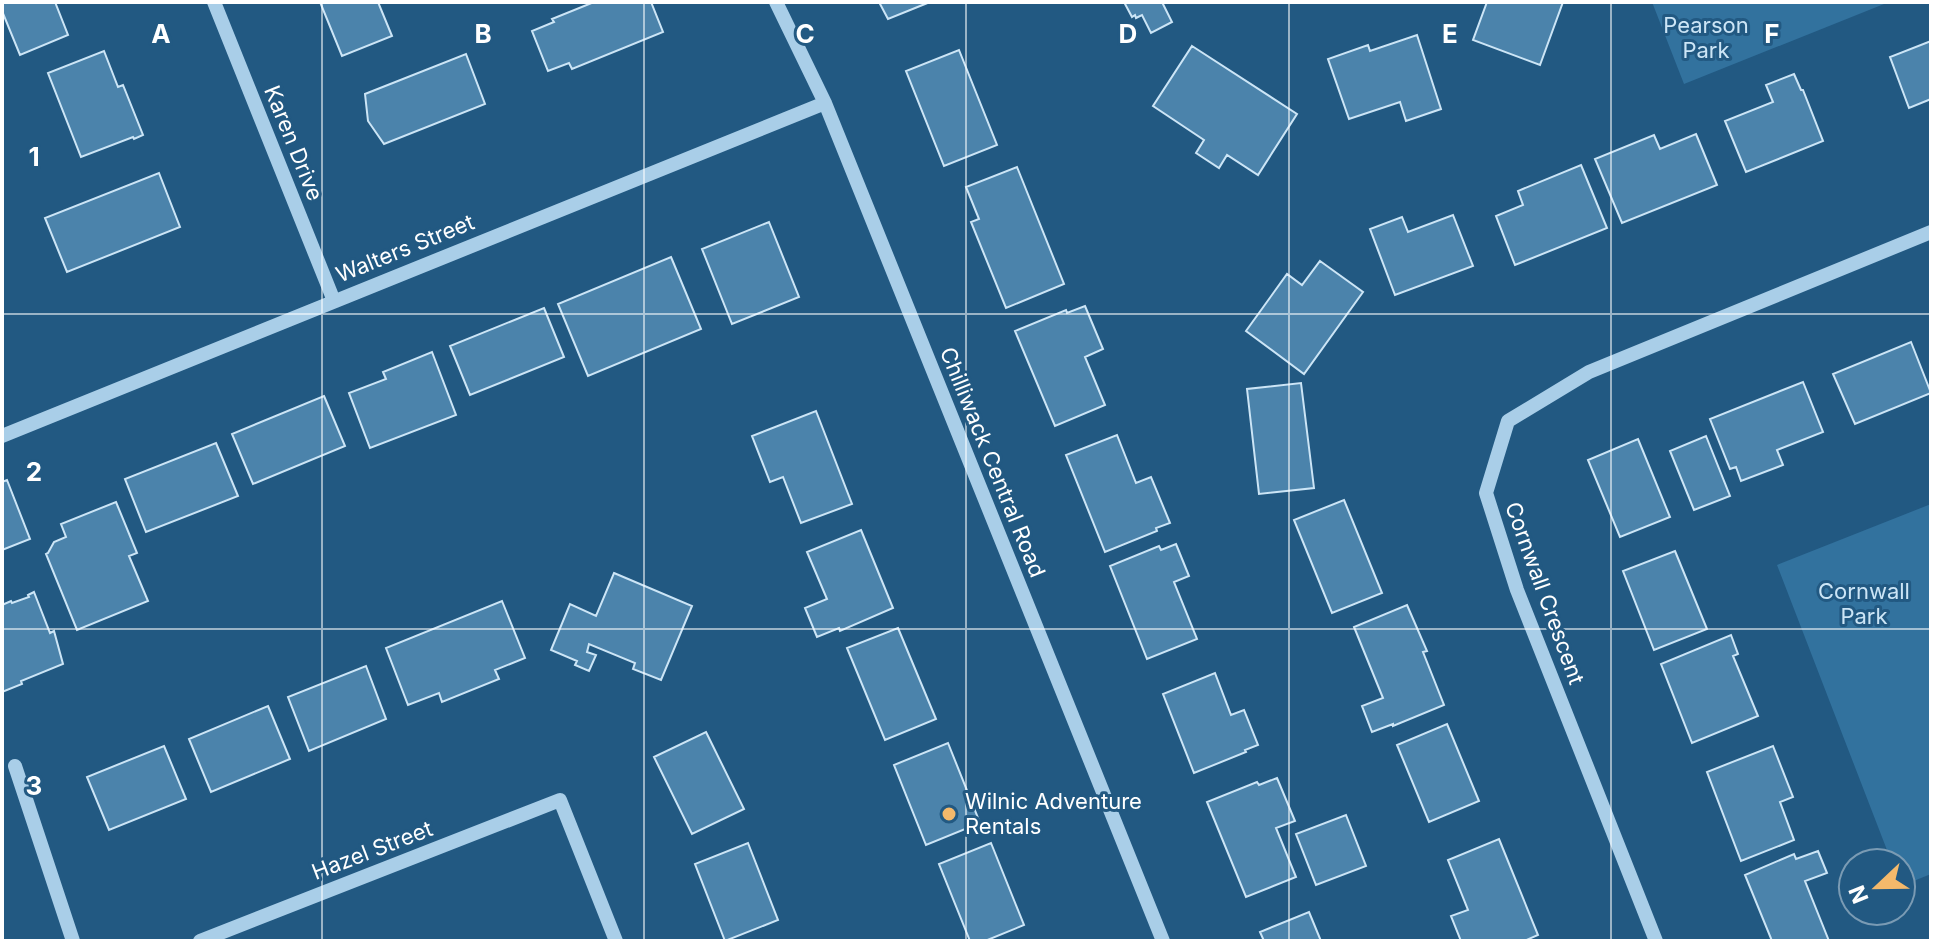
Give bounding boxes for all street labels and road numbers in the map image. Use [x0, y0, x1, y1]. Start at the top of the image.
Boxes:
street label: Karen Drive [259, 82, 329, 204]
street label: Walters Street [332, 208, 478, 288]
street label: Chilliwack Central Road [935, 343, 1051, 581]
street label: Cornwall Crescent [1500, 498, 1590, 688]
street label: Hazel Street [308, 815, 436, 885]

